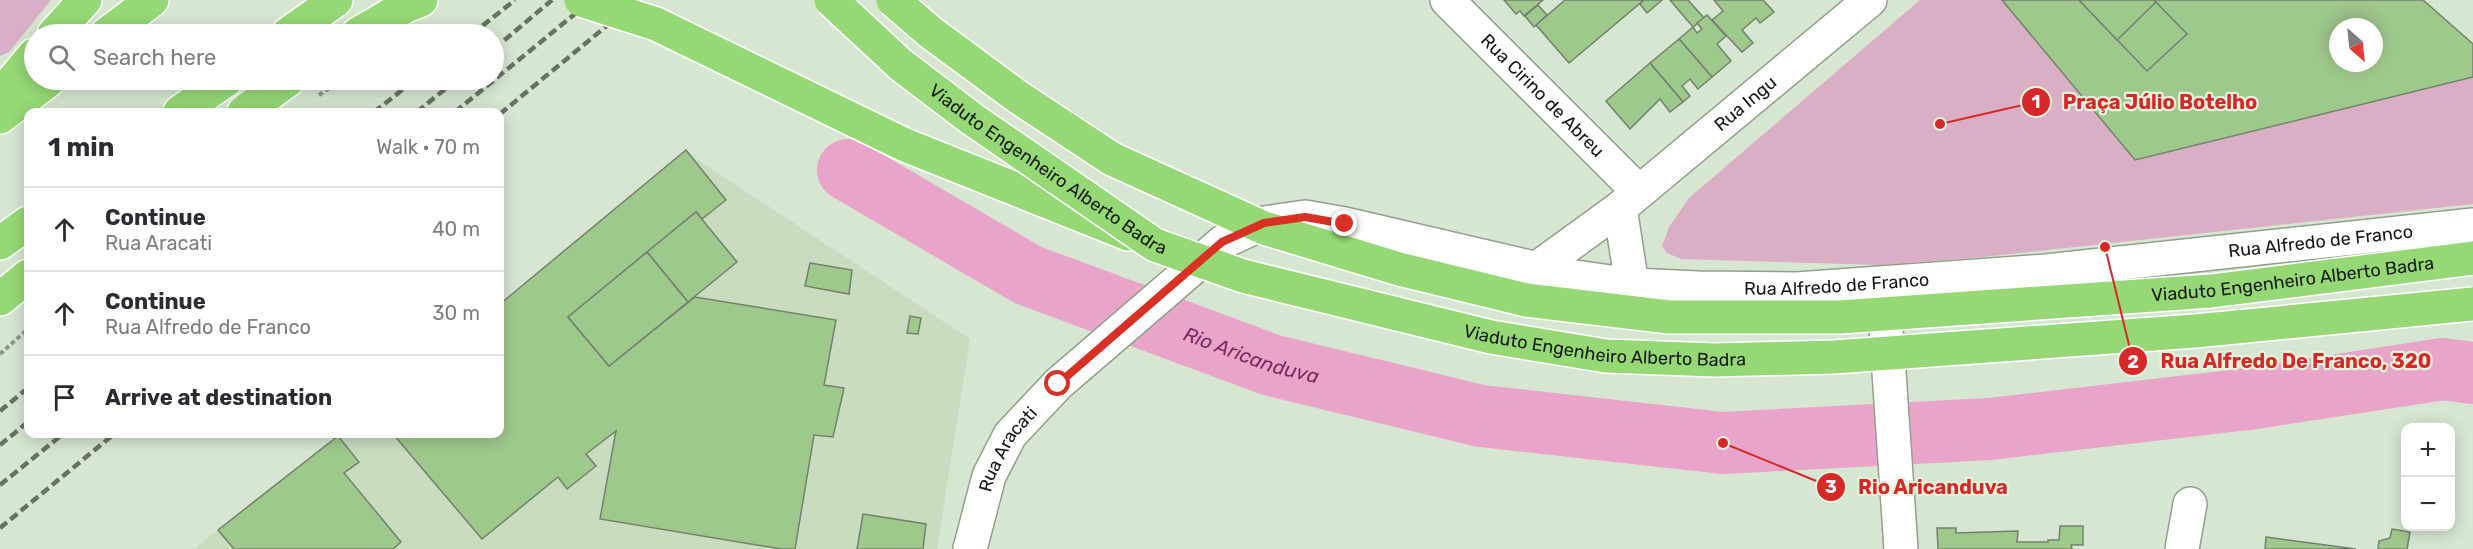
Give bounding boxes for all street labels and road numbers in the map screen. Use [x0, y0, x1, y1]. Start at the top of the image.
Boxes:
street label: Rua Cirino de Abreu [1476, 29, 1609, 162]
street label: Rua Ingu [1710, 71, 1781, 136]
street label: Viaduto Engenheiro Alberto Badra [925, 79, 1169, 259]
street label: Rua Alfredo de Franco [2227, 221, 2414, 262]
street label: Viaduto Engenheiro Alberto Badra [2150, 252, 2435, 306]
street label: Rua Alfredo de Franco [1744, 268, 1930, 300]
street label: Viaduto Engenheiro Alberto Badra [1461, 320, 1746, 371]
street label: Rua Aracati [974, 402, 1042, 494]

